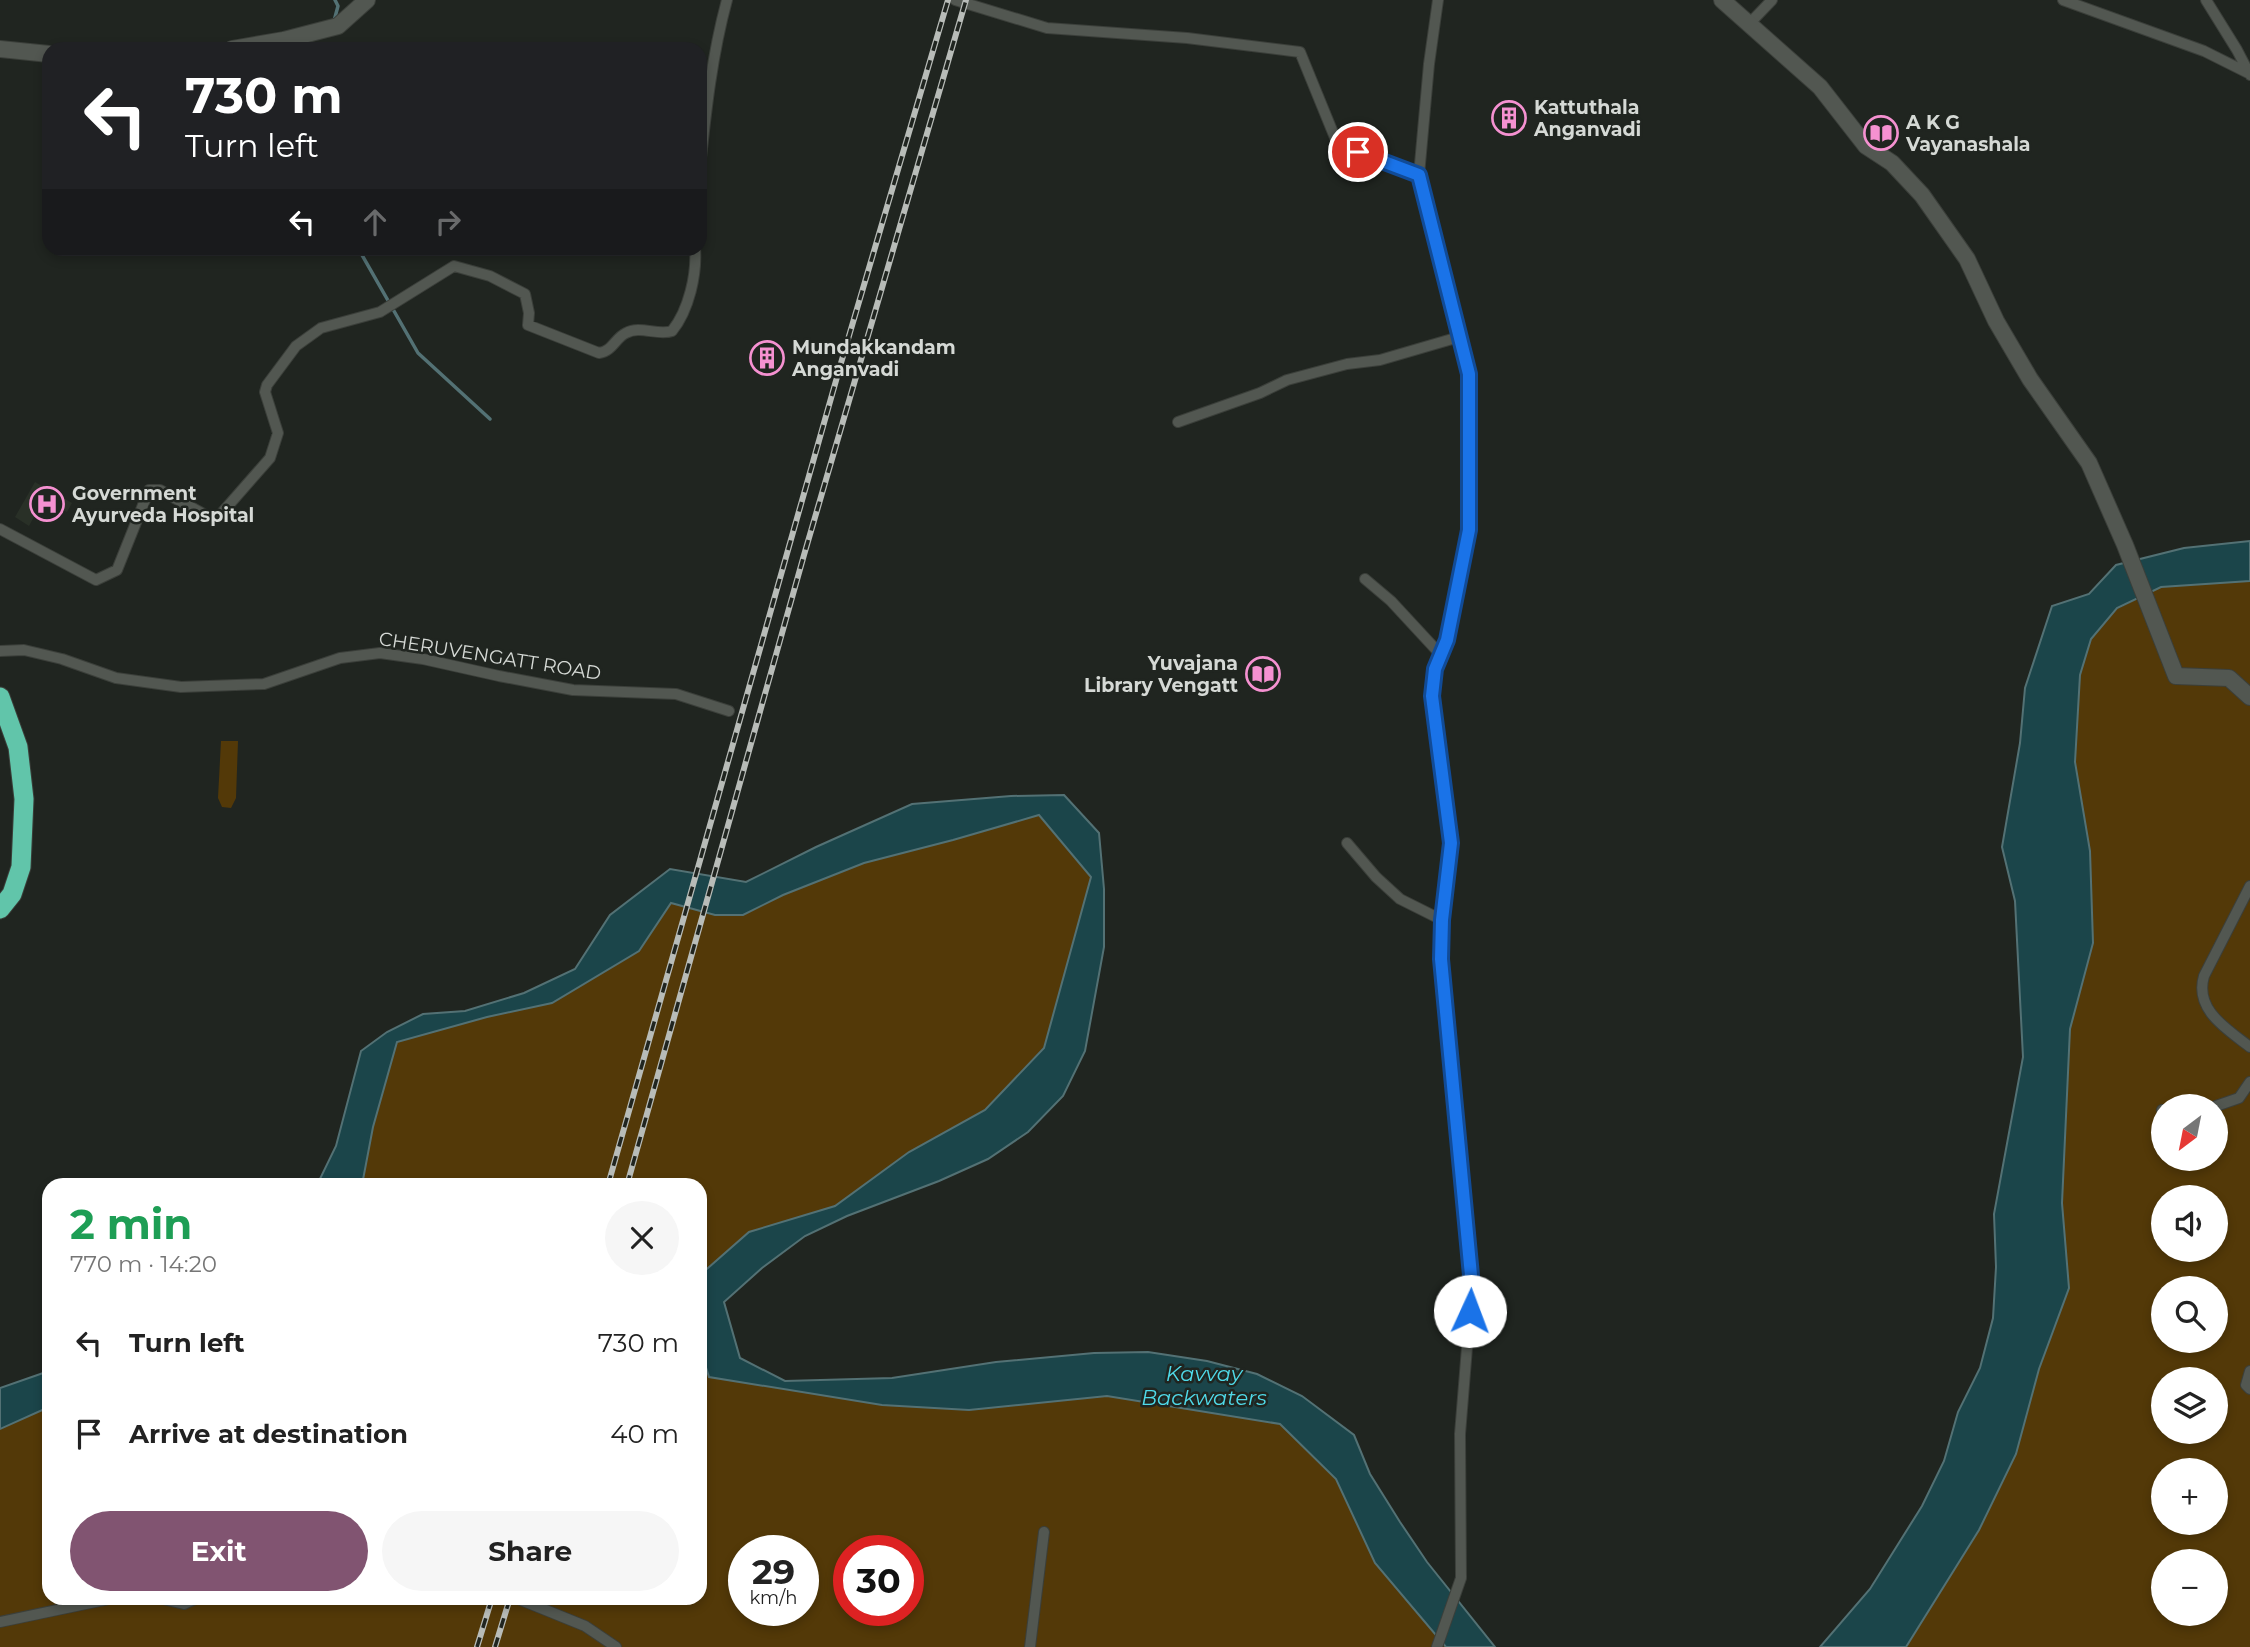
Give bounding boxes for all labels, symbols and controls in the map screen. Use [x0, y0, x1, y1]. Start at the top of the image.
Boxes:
text: 730 m [185, 66, 343, 125]
icon: left [70, 70, 161, 161]
place label: Kattuthala Anganvadi [1533, 96, 1641, 141]
building icon: Kattuthala Anganvadi [1490, 99, 1528, 137]
place label: A K G Vayanashala [1905, 111, 2031, 156]
library icon: A K G Vayanashala [1862, 114, 1900, 152]
pin [1328, 122, 1388, 182]
text: Turn left [185, 126, 319, 165]
icon: arrive [1339, 133, 1377, 171]
icon: left [283, 203, 321, 241]
icon: ahead [356, 203, 394, 241]
icon: right [429, 203, 467, 241]
place label: Mundakkandam Anganvadi [791, 336, 956, 381]
building icon: Mundakkandam Anganvadi [748, 339, 786, 377]
place label: Government Ayurveda Hospital [71, 482, 254, 527]
hospital icon: Government Ayurveda Hospital [28, 485, 66, 523]
street label: CHERUVENGATT ROAD [377, 627, 603, 685]
place label: Yuvajana Library Vengatt [1084, 652, 1238, 697]
library icon: Yuvajana Library Vengatt [1244, 655, 1282, 693]
north arrow [2151, 1094, 2228, 1171]
map controls [2151, 1094, 2228, 1626]
button: sound [2151, 1185, 2228, 1262]
text: 2 min [70, 1198, 192, 1250]
button: close [605, 1201, 679, 1275]
text: 770 m · 14:20 [70, 1250, 217, 1278]
position arrow [1433, 1274, 1507, 1348]
button: search [2151, 1276, 2228, 1353]
icon: left [70, 1324, 108, 1362]
text: Turn left [129, 1327, 245, 1359]
text: 730 m [598, 1327, 679, 1359]
water label: Kavvay Backwaters [1141, 1361, 1267, 1410]
button: layers [2151, 1367, 2228, 1444]
icon: arrive [70, 1415, 108, 1453]
text: Arrive at destination [129, 1418, 408, 1450]
text: 40 m [610, 1418, 679, 1450]
button: + [2151, 1458, 2228, 1535]
button: Exit [70, 1511, 368, 1591]
button: Share [382, 1511, 679, 1591]
speed limit sign: 30 [833, 1535, 924, 1626]
button: − [2151, 1549, 2228, 1626]
text: 29 [752, 1550, 795, 1593]
text: km/h [749, 1587, 798, 1609]

